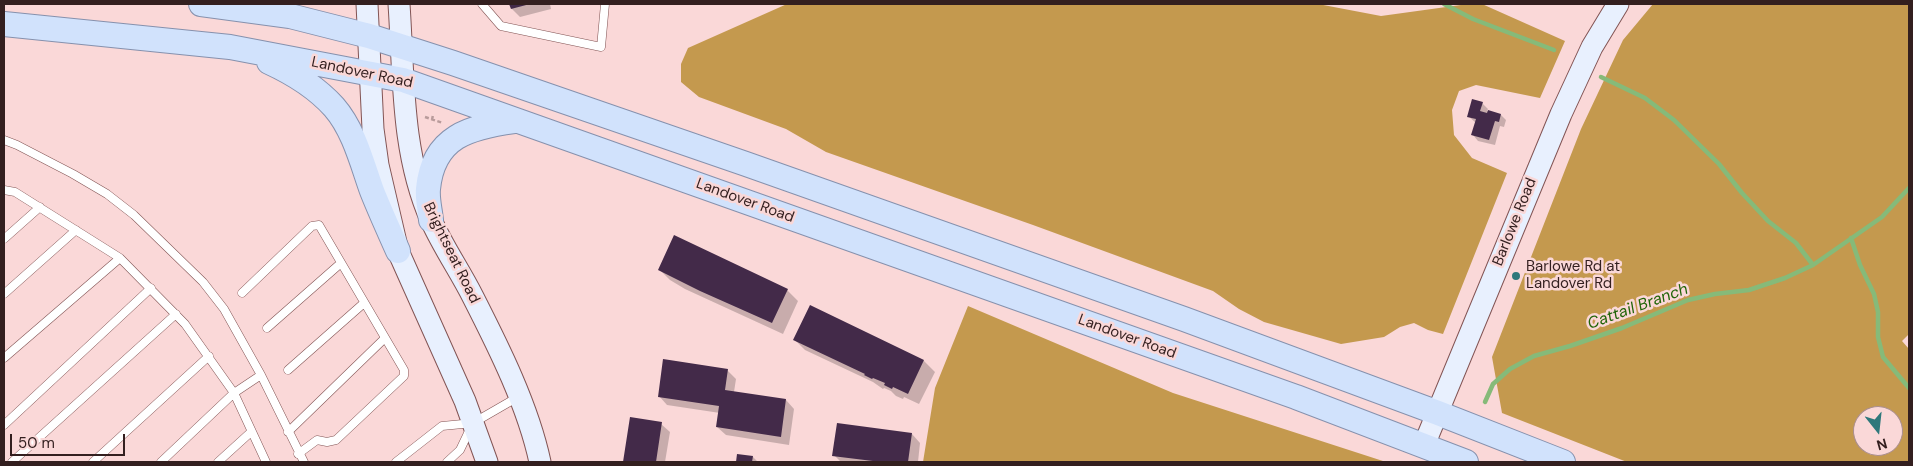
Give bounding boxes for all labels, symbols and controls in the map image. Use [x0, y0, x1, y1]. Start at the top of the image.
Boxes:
street label: Landover Road [310, 53, 414, 93]
street label: Landover Road [693, 175, 797, 227]
street label: Barlowe Road [1489, 175, 1541, 269]
street label: Brightseat Road [419, 200, 483, 306]
place label: Barlowe Rd at Landover Rd [1526, 258, 1620, 293]
marker: Barlowe Rd at Landover Rd [1510, 270, 1522, 282]
water label: Cattail Branch [1585, 280, 1691, 334]
street label: Landover Road [1075, 311, 1179, 363]
north arrow [1853, 406, 1903, 456]
scale bar [12, 424, 128, 456]
text: 50 m [18, 433, 55, 453]
text: N [1874, 434, 1889, 455]

